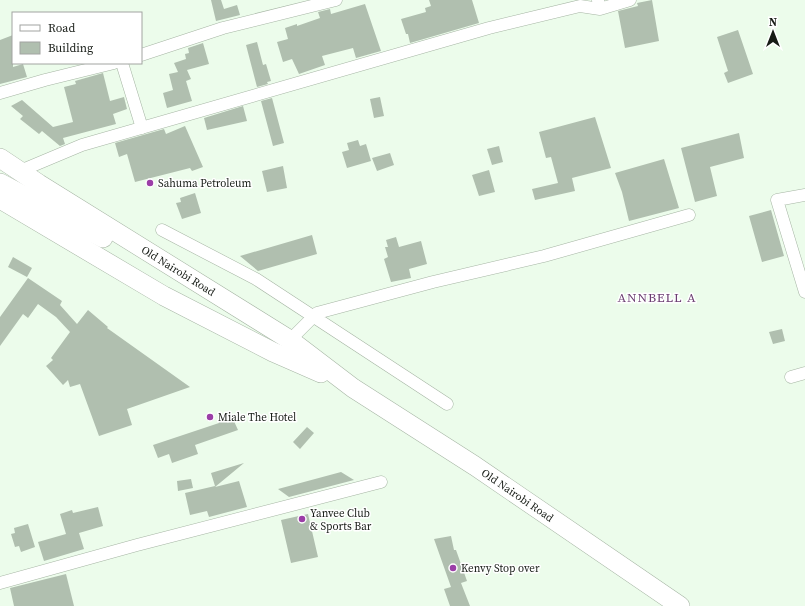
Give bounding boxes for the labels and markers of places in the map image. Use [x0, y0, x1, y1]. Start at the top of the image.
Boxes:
place label: Sahuma Petroleum [158, 176, 251, 191]
marker: Sahuma Petroleum [145, 178, 155, 188]
place label: Miale The Hotel [218, 410, 296, 425]
marker: Miale The Hotel [205, 412, 215, 422]
place label: Yanvee Club & Sports Bar [310, 506, 372, 534]
marker: Yanvee Club & Sports Bar [297, 514, 307, 524]
place label: Kenvy Stop over [461, 561, 540, 576]
marker: Kenvy Stop over [448, 563, 458, 573]

